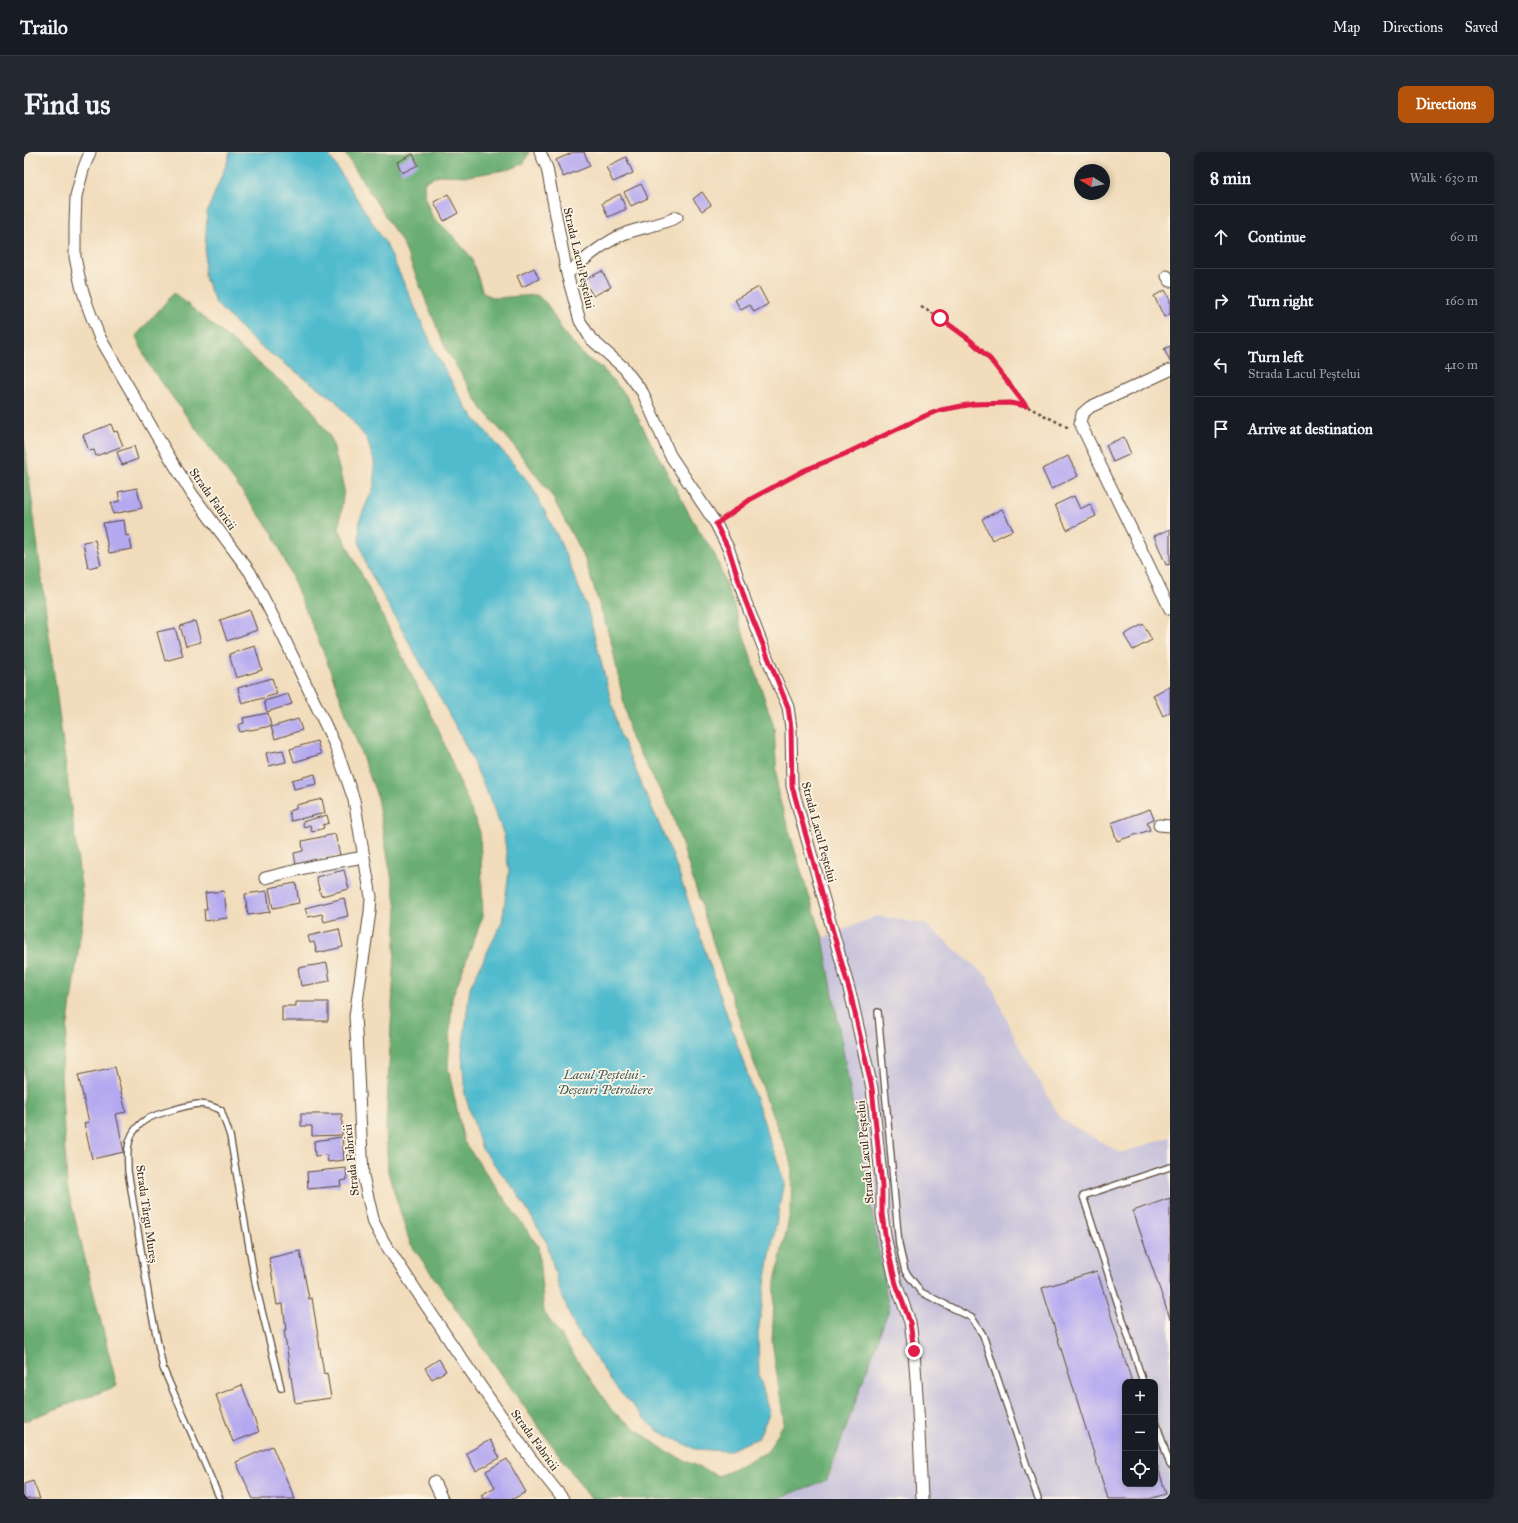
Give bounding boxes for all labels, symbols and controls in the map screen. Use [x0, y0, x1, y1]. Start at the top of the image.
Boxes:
text: Trailo [20, 16, 68, 39]
text: Map [1333, 19, 1360, 36]
text: Directions [1382, 19, 1443, 36]
text: Saved [1465, 19, 1498, 36]
button: Directions [1398, 86, 1494, 123]
text: Find us [24, 87, 110, 122]
north arrow [1074, 164, 1110, 200]
text: 8 min [1210, 168, 1251, 189]
text: Walk · 630 m [1410, 170, 1478, 186]
street label: Strada Lacul Peștelui [561, 206, 598, 311]
icon: ahead [1210, 226, 1232, 248]
text: Continue [1248, 228, 1306, 246]
text: 60 m [1450, 229, 1478, 245]
icon: right [1210, 290, 1232, 312]
text: Turn right [1248, 292, 1313, 310]
text: 160 m [1445, 293, 1478, 309]
route start [931, 309, 949, 327]
text: Turn left [1248, 348, 1304, 366]
icon: left [1210, 354, 1232, 376]
text: 410 m [1444, 357, 1478, 373]
text: Strada Lacul Peștelui [1248, 366, 1360, 382]
icon: arrive [1210, 418, 1232, 440]
text: Arrive at destination [1248, 420, 1373, 438]
street label: Strada Fabricii [187, 465, 240, 533]
street label: Strada Lacul Peștelui [799, 780, 839, 885]
water label: Lacul Peștelui - Deșeuri Petroliere [558, 1067, 654, 1098]
street label: Strada Lacul Peștelui [853, 1099, 876, 1204]
street label: Strada Fabricii [340, 1123, 362, 1197]
street label: Strada Târgu Mureș [132, 1164, 161, 1264]
route end [905, 1342, 923, 1360]
map controls [1122, 1379, 1158, 1487]
button: + [1122, 1379, 1158, 1415]
street label: Strada Fabricii [508, 1407, 562, 1474]
button: − [1122, 1415, 1158, 1451]
button: locate [1122, 1451, 1158, 1487]

